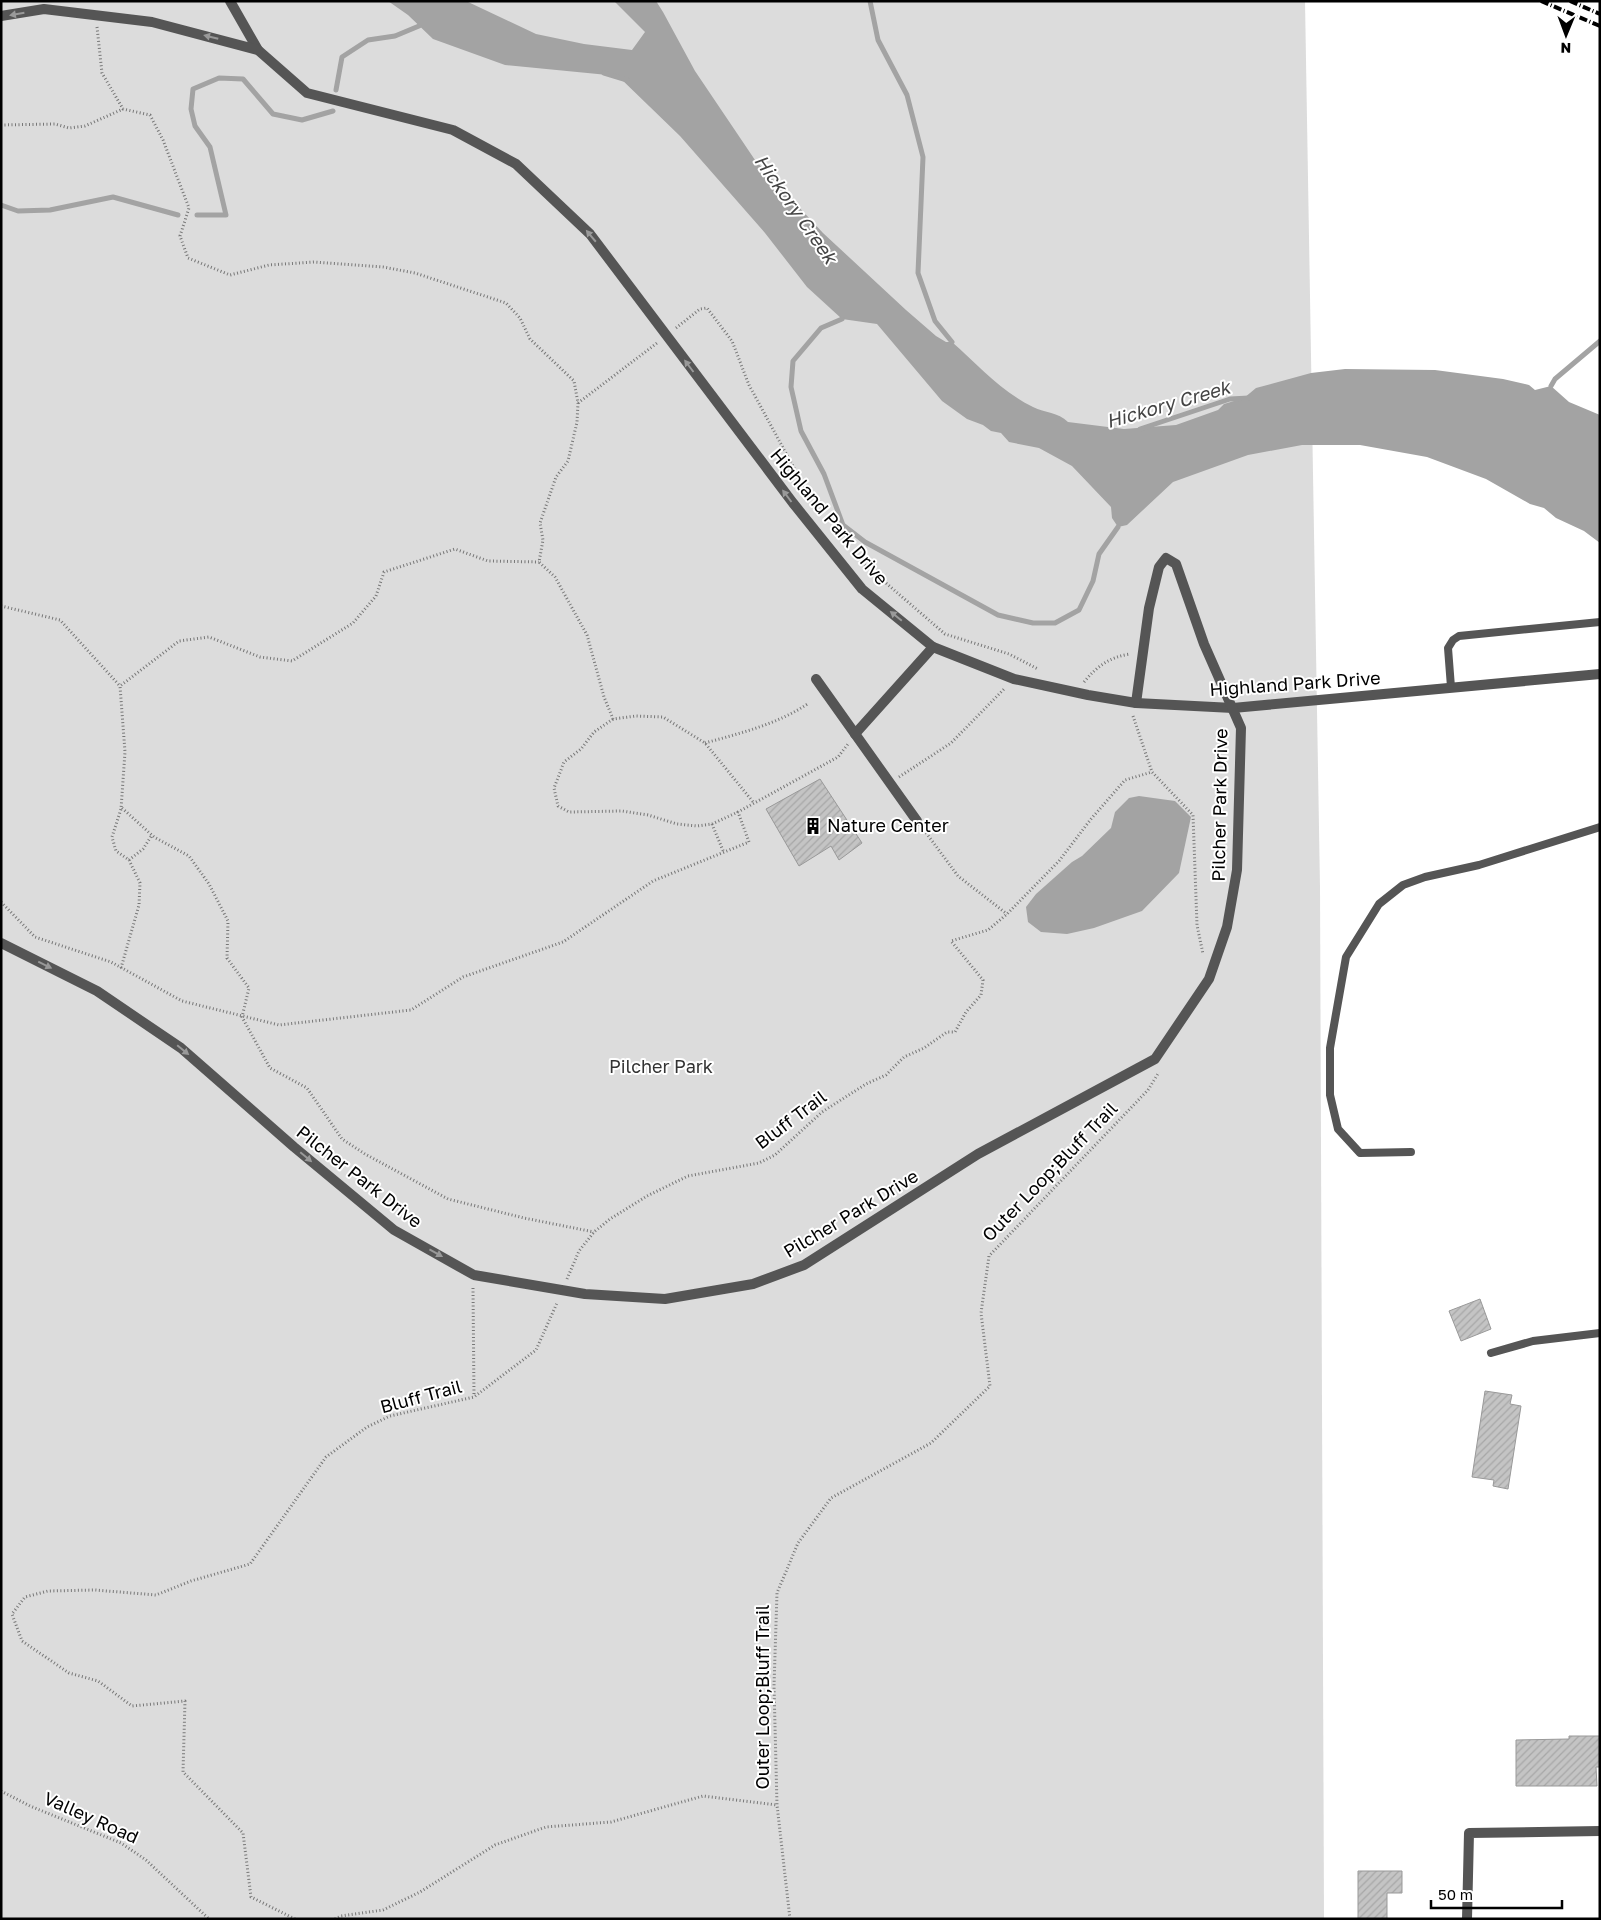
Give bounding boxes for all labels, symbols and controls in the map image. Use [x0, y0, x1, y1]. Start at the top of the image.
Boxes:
one-way arrow [8, 10, 24, 18]
north arrow [1541, 10, 1591, 60]
one-way arrow [204, 33, 219, 41]
text: N [1560, 40, 1571, 57]
water label: Hickory Creek [750, 150, 844, 270]
one-way arrow [586, 230, 597, 243]
one-way arrow [684, 359, 694, 373]
water label: Hickory Creek [1103, 374, 1235, 432]
street label: Highland Park Drive [766, 444, 893, 589]
one-way arrow [782, 490, 793, 503]
one-way arrow [890, 610, 902, 622]
street label: Highland Park Drive [1209, 666, 1381, 700]
street label: Pilcher Park Drive [1207, 728, 1231, 882]
place label: Nature Center [827, 814, 949, 836]
building icon: Nature Center [803, 816, 823, 836]
one-way arrow [38, 961, 52, 969]
one-way arrow [176, 1045, 189, 1056]
park label: Pilcher Park [609, 1055, 713, 1077]
street label: Bluff Trail [750, 1085, 831, 1153]
street label: Outer Loop;Bluff Trail [977, 1097, 1122, 1246]
street label: Pilcher Park Drive [293, 1120, 427, 1232]
one-way arrow [299, 1151, 312, 1162]
street label: Pilcher Park Drive [779, 1164, 922, 1262]
one-way arrow [429, 1249, 442, 1258]
street label: Bluff Trail [377, 1375, 464, 1417]
street label: Outer Loop;Bluff Trail [751, 1604, 773, 1790]
street label: Valley Road [41, 1786, 142, 1848]
scale bar [1431, 1878, 1562, 1910]
text: 50 m [1438, 1885, 1473, 1903]

